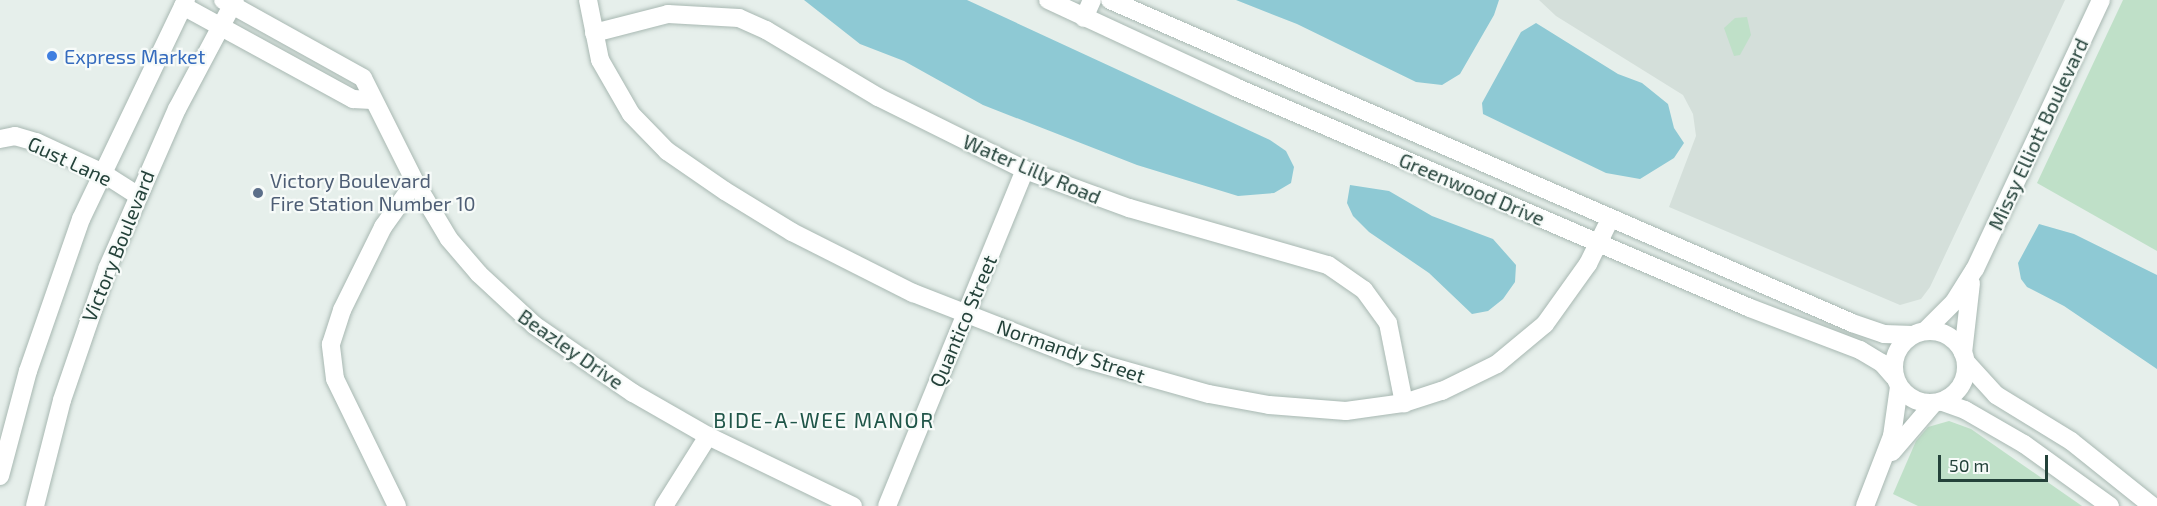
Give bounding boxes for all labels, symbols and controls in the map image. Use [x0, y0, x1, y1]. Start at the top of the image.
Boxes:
street label: Missy Elliott Boulevard [1983, 34, 2093, 234]
place label: Express Market [64, 44, 205, 68]
marker: Express Market [45, 49, 59, 63]
street label: Water Lilly Road [959, 129, 1105, 209]
street label: Gust Lane [24, 131, 116, 191]
street label: Greenwood Drive [1396, 147, 1548, 231]
street label: Victory Boulevard [77, 167, 159, 325]
place label: Victory Boulevard Fire Station Number 10 [270, 169, 476, 216]
marker: Victory Boulevard Fire Station Number 10 [251, 186, 265, 200]
street label: Quantico Street [924, 251, 1002, 391]
street label: Beazley Drive [514, 304, 628, 394]
street label: Normandy Street [993, 314, 1149, 388]
district label: BIDE-A-WEE MANOR [713, 407, 935, 433]
scale bar [1941, 443, 2050, 481]
text: 50 m [1949, 454, 1989, 476]

